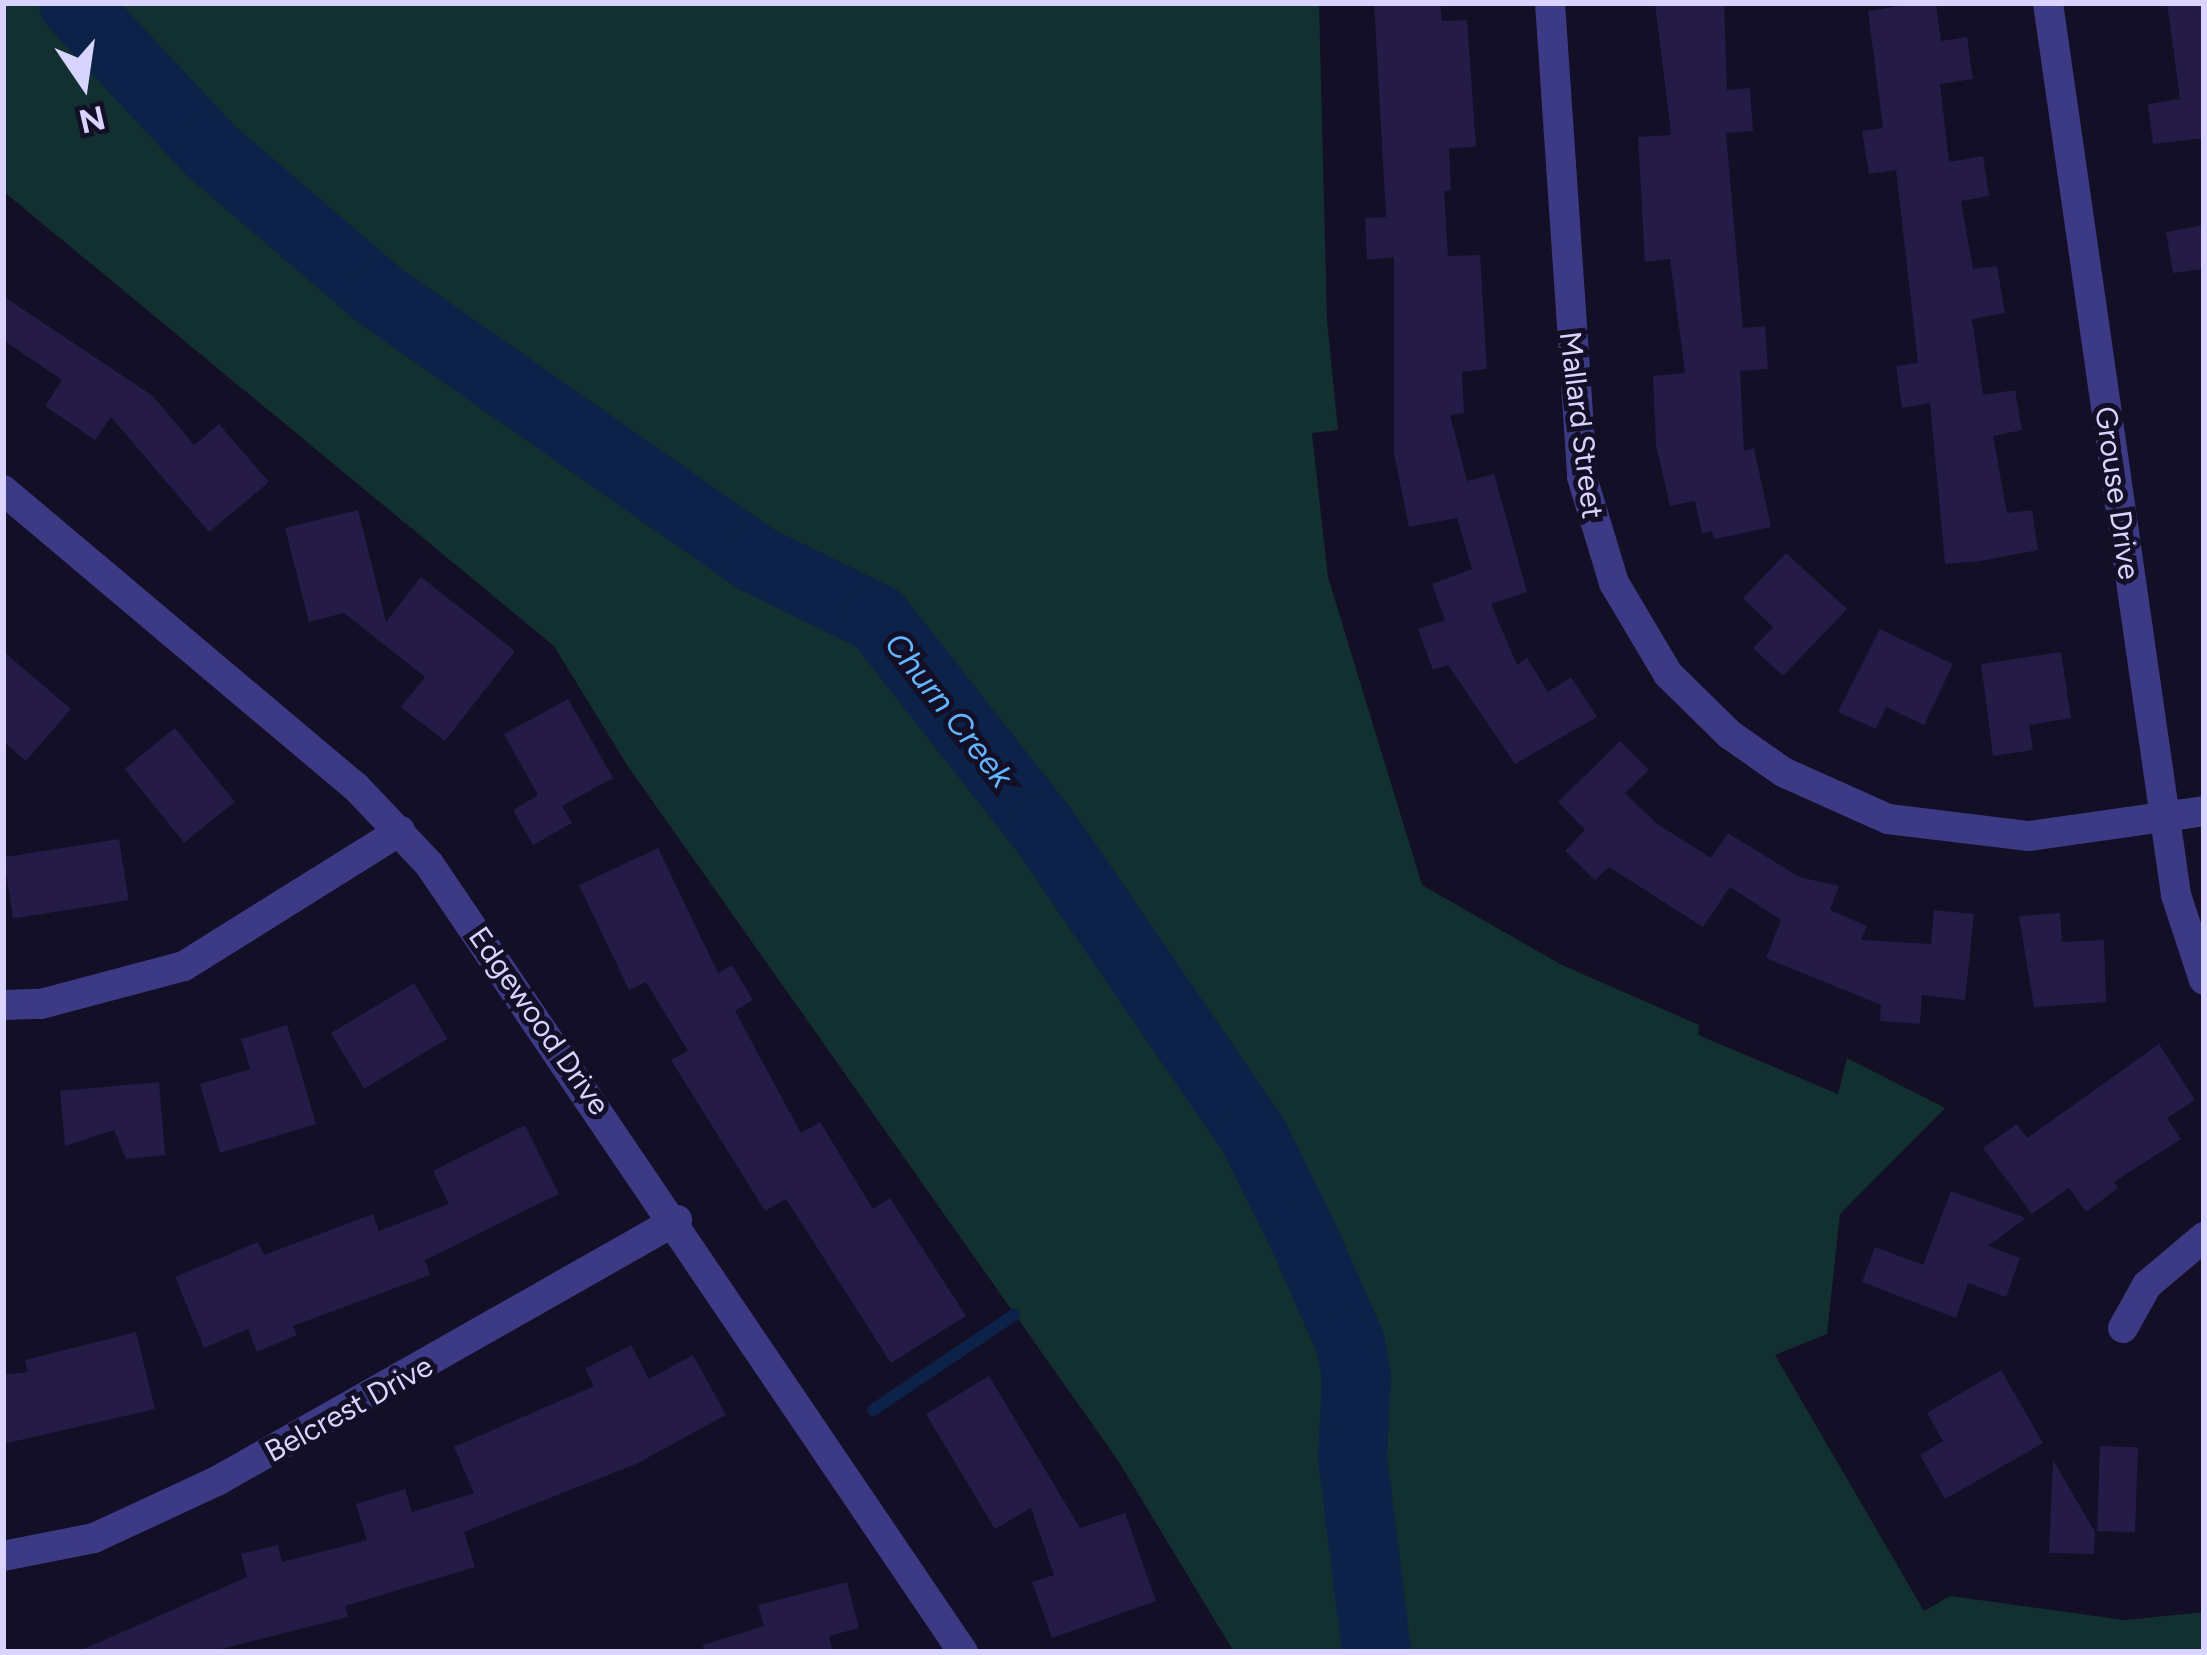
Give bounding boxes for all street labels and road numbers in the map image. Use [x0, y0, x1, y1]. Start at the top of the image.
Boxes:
street label: Mallard Street [1552, 329, 1610, 521]
street label: Grouse Drive [2087, 404, 2147, 582]
street label: Edgewood Drive [461, 920, 617, 1122]
street label: Belcrest Drive [259, 1348, 439, 1470]

